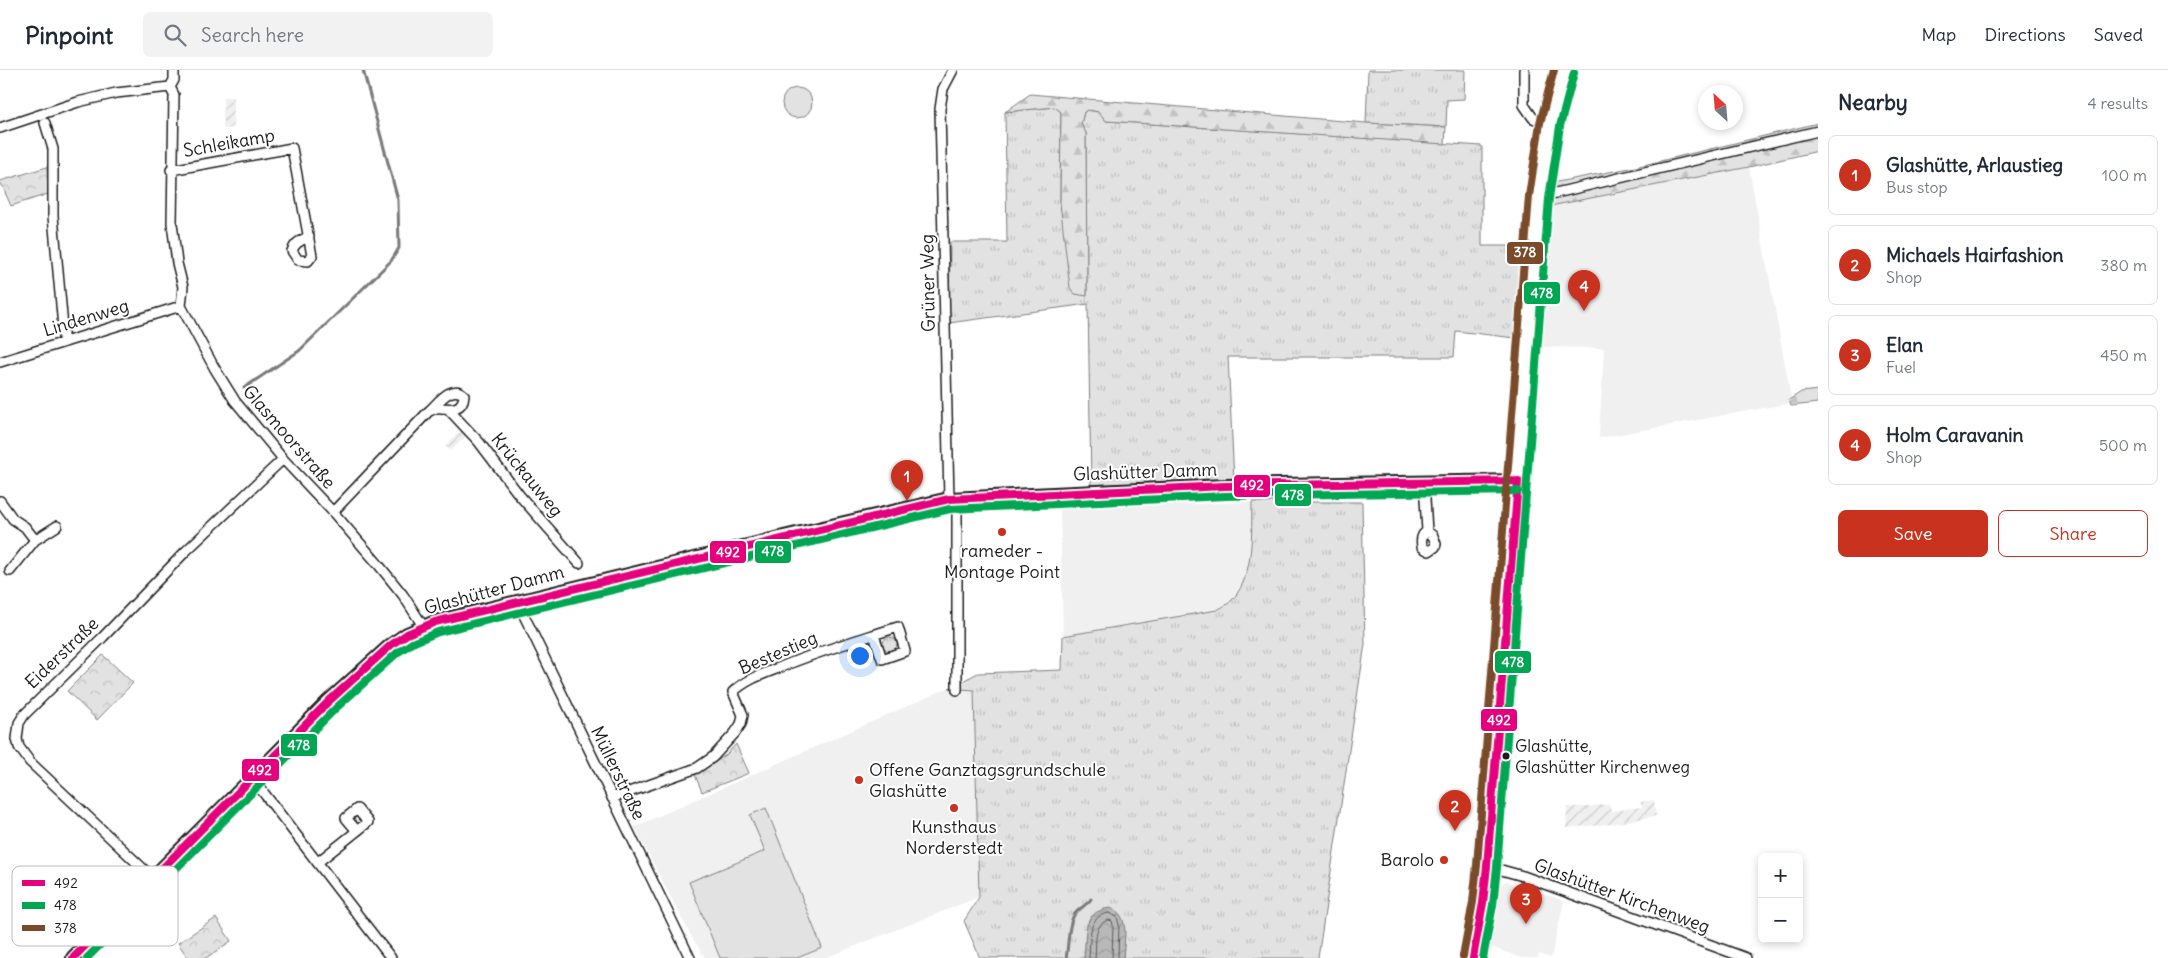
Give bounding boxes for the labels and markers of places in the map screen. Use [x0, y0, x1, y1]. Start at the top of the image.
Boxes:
pin: 4 [1568, 270, 1600, 311]
pin: 1 [891, 460, 923, 501]
marker: rameder - Montage Point [996, 526, 1008, 538]
place label: rameder - Montage Point [944, 539, 1060, 583]
place label: Glashütte, Glashütter Kirchenweg [1515, 735, 1690, 778]
marker: Glashütte, Glashütter Kirchenweg [1501, 751, 1511, 761]
place label: Offene Ganztagsgrundschule Glashütte [869, 758, 1106, 802]
marker: Offene Ganztagsgrundschule Glashütte [853, 774, 865, 786]
pin: 2 [1439, 790, 1471, 831]
marker: Kunsthaus Norderstedt [948, 802, 960, 814]
place label: Kunsthaus Norderstedt [905, 815, 1003, 859]
place label: Barolo [1380, 848, 1434, 871]
marker: Barolo [1438, 854, 1450, 866]
pin: 3 [1510, 883, 1542, 924]

